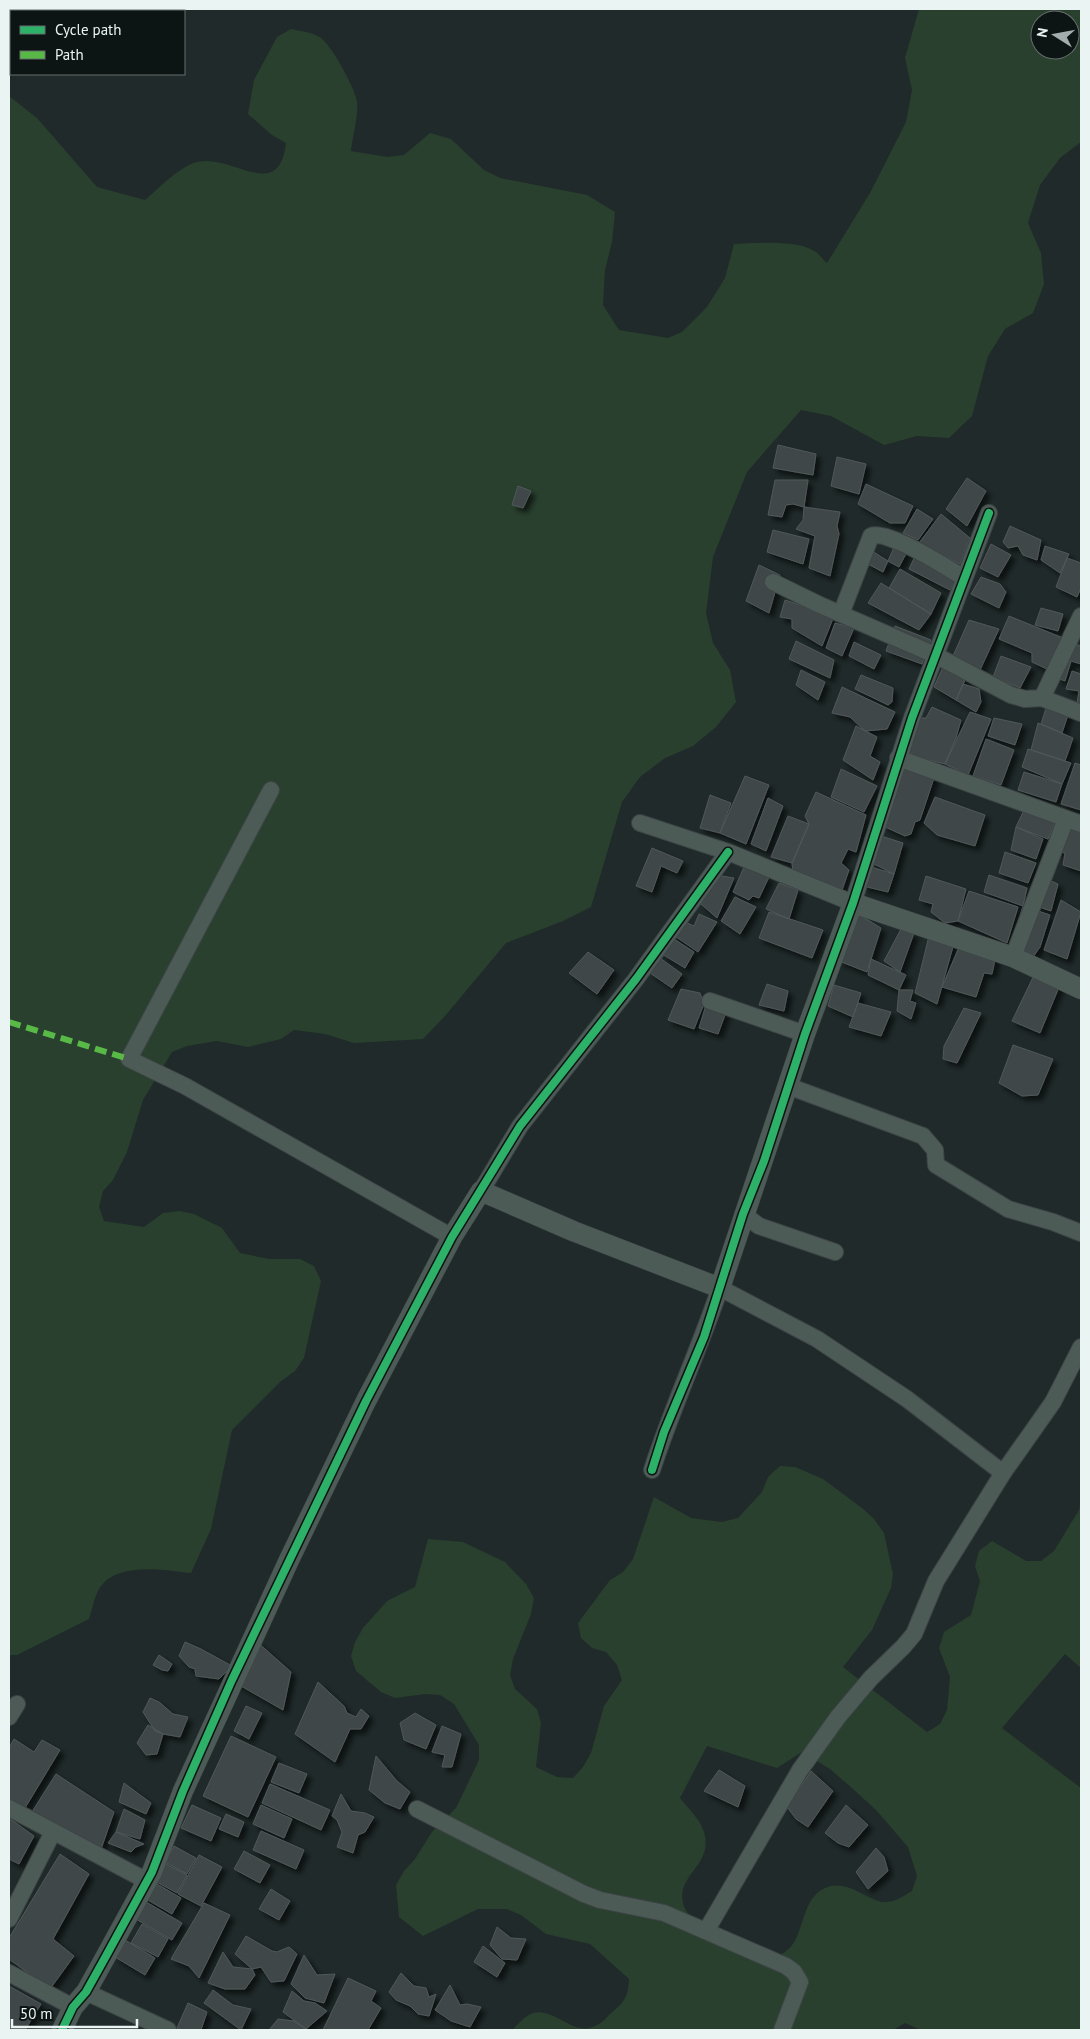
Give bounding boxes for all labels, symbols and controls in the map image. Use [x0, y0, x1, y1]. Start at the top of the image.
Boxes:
legend [10, 10, 185, 75]
north arrow [1030, 10, 1080, 60]
text: Cycle path [55, 20, 121, 39]
text: N [1033, 26, 1052, 39]
text: Path [55, 45, 84, 64]
scale bar [12, 1996, 138, 2028]
text: 50 m [20, 2004, 53, 2023]

